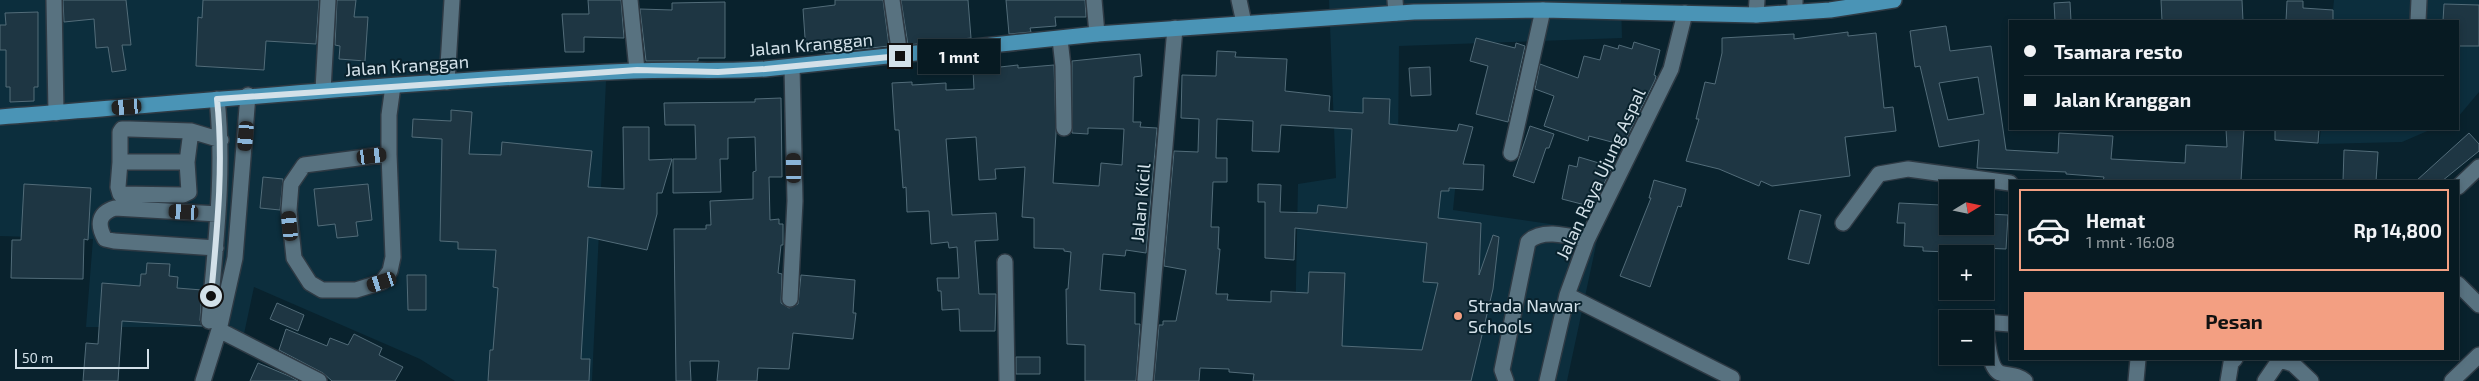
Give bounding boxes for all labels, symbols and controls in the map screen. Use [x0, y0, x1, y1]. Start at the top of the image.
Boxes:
street label: Jalan Kranggan [748, 28, 874, 60]
callout: 1 mnt [918, 38, 1000, 74]
text: Tsamara resto [2054, 40, 2183, 63]
route end [889, 45, 911, 67]
text: 1 mnt [939, 47, 979, 66]
street label: Jalan Kranggan [344, 50, 470, 80]
street label: Jalan Raya Ujung Aspal [1551, 84, 1650, 263]
text: Jalan Kranggan [2054, 88, 2191, 111]
car [111, 98, 142, 116]
car [237, 120, 254, 152]
car [356, 147, 387, 165]
car [786, 153, 801, 183]
street label: Jalan Kicil [1126, 162, 1154, 243]
north arrow [1939, 180, 1994, 235]
map controls [1939, 180, 1994, 365]
car [168, 204, 199, 220]
icon: car [2026, 208, 2071, 253]
text: Hemat [2086, 209, 2145, 232]
car [280, 210, 299, 242]
text: Rp 14,800 [2353, 219, 2442, 242]
text: 1 mnt · 16:08 [2086, 232, 2175, 251]
button: + [1939, 245, 1994, 300]
car [365, 270, 398, 294]
route start [200, 285, 222, 307]
button: Pesan [2024, 292, 2444, 350]
place label: Strada Nawar Schools [1468, 294, 1581, 337]
marker: Strada Nawar Schools [1452, 310, 1464, 322]
button: − [1939, 310, 1994, 365]
scale bar [15, 346, 149, 369]
text: 50 m [22, 349, 53, 366]

